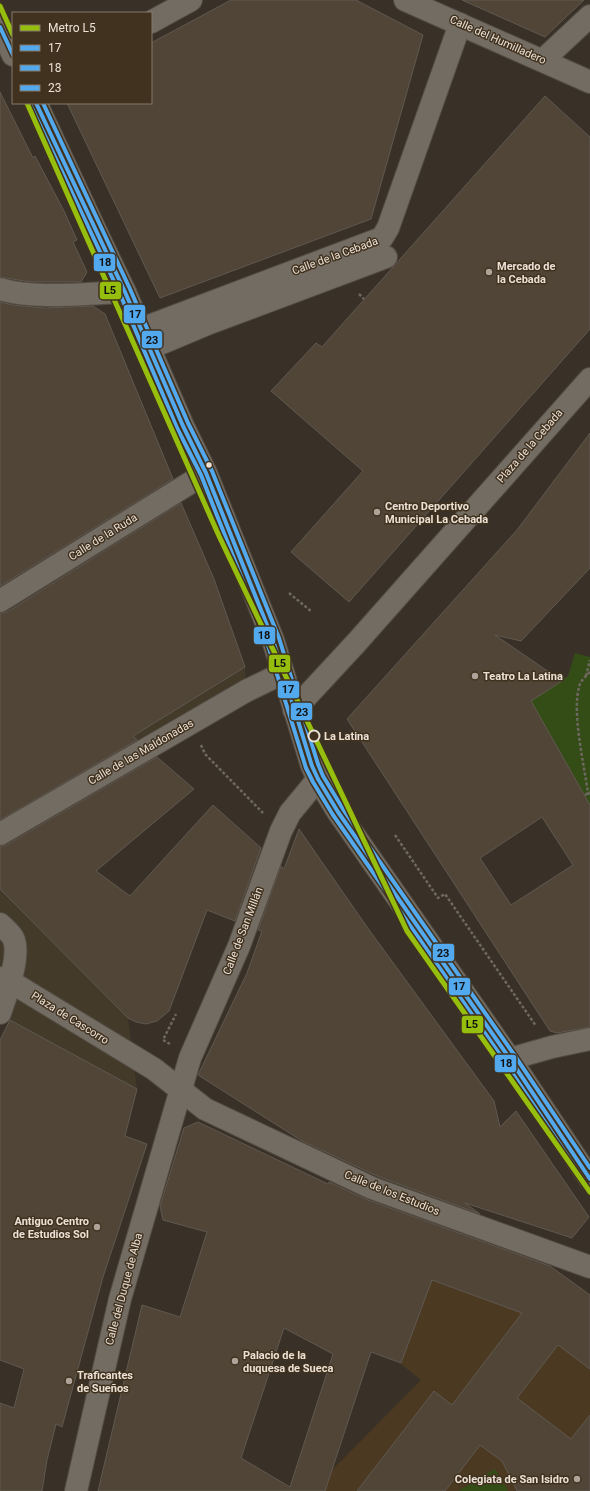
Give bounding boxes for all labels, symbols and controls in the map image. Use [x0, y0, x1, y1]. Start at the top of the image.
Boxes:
legend [12, 12, 152, 104]
street label: Calle del Humilladero [448, 13, 548, 67]
text: Metro L5 [48, 21, 96, 35]
text: 17 [48, 41, 62, 55]
text: 18 [48, 61, 62, 75]
text: 23 [48, 81, 62, 95]
street label: Calle de la Cebada [290, 234, 380, 278]
line badge: 18 [93, 253, 116, 272]
text: 18 [99, 256, 111, 269]
place label: Mercado de la Cebada [497, 260, 555, 286]
marker: Mercado de la Cebada [484, 267, 494, 277]
line badge: L5 [99, 281, 122, 300]
text: L5 [104, 284, 116, 297]
line badge: 17 [123, 304, 146, 324]
text: 17 [129, 308, 141, 321]
line badge: 23 [141, 330, 163, 349]
text: 23 [146, 334, 158, 347]
street label: Plaza de la Cebada [495, 407, 566, 485]
unlabelled marker [204, 460, 214, 470]
place label: Centro Deportivo Municipal La Cebada [385, 500, 488, 526]
marker: Centro Deportivo Municipal La Cebada [372, 507, 382, 517]
street label: Calle de la Ruda [66, 511, 140, 563]
line badge: 18 [253, 626, 276, 645]
text: 18 [258, 629, 270, 642]
line badge: L5 [268, 654, 291, 673]
text: L5 [274, 657, 286, 670]
place label: Teatro La Latina [483, 670, 563, 683]
marker: Teatro La Latina [470, 671, 480, 681]
line badge: 17 [277, 680, 300, 699]
text: 17 [282, 683, 294, 696]
line badge: 23 [290, 702, 313, 721]
text: 23 [296, 706, 308, 719]
street label: Calle de las Maldonadas [86, 716, 196, 788]
marker: La Latina [307, 729, 321, 743]
place label: La Latina [324, 730, 369, 743]
street label: Calle de San Millán [220, 885, 266, 977]
line badge: 23 [432, 943, 455, 962]
text: 23 [437, 947, 449, 960]
line badge: 17 [448, 977, 471, 996]
text: 17 [453, 980, 465, 993]
street label: Plaza de Cascorro [29, 989, 111, 1047]
line badge: L5 [461, 1015, 484, 1034]
text: L5 [466, 1018, 478, 1031]
line badge: 18 [494, 1054, 517, 1073]
text: 18 [500, 1057, 512, 1070]
street label: Calle de los Estudios [342, 1168, 442, 1218]
place label: Antiguo Centro de Estudios Sol [13, 1215, 89, 1241]
marker: Antiguo Centro de Estudios Sol [92, 1222, 102, 1232]
street label: Calle del Duque de Alba [103, 1232, 145, 1346]
place label: Palacio de la duquesa de Sueca [243, 1349, 333, 1375]
marker: Palacio de la duquesa de Sueca [230, 1356, 240, 1366]
place label: Traficantes de Sueños [77, 1369, 133, 1395]
marker: Traficantes de Sueños [64, 1376, 74, 1386]
place label: Colegiata de San Isidro [455, 1473, 569, 1486]
marker: Colegiata de San Isidro [572, 1474, 582, 1484]

